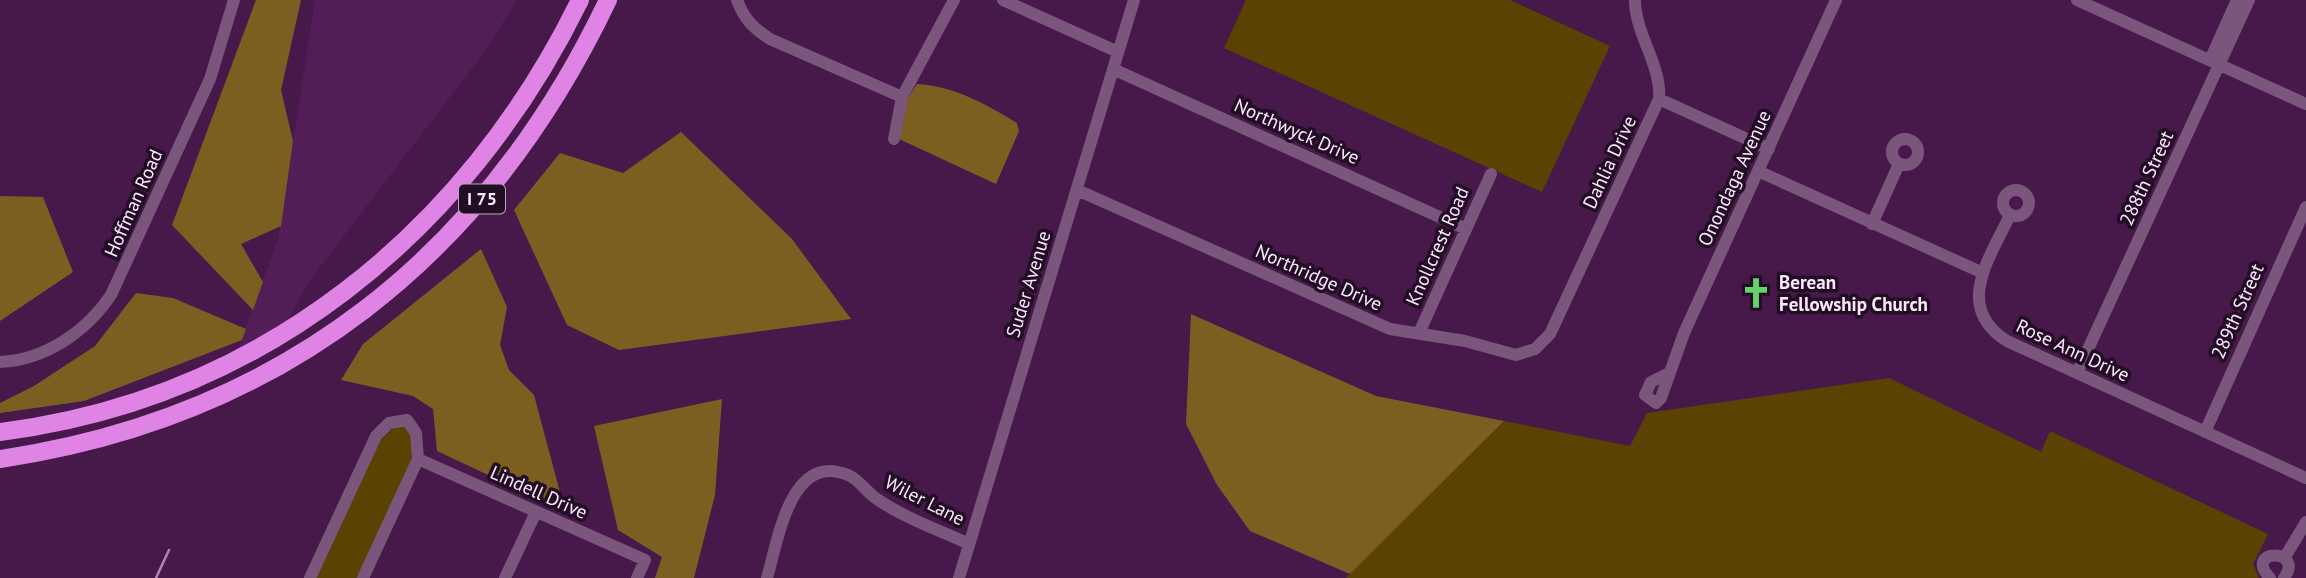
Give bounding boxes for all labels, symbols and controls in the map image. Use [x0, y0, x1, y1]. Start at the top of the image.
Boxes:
street label: Northwyck Drive [1231, 93, 1363, 169]
street label: Onondaga Avenue [1692, 106, 1776, 250]
street label: Dahlia Drive [1577, 112, 1641, 212]
street label: 288th Street [2114, 126, 2179, 229]
street label: Hoffman Road [99, 145, 167, 261]
street label: Knollcrest Road [1400, 183, 1474, 309]
road number: I 75 [459, 184, 505, 214]
street label: Suder Avenue [1000, 228, 1056, 340]
street label: Northridge Drive [1252, 238, 1386, 316]
street label: 289th Street [2205, 259, 2269, 362]
place label: Berean Fellowship Church [1779, 270, 1928, 316]
church icon: Berean Fellowship Church [1739, 276, 1773, 310]
street label: Rose Ann Drive [2013, 313, 2133, 387]
street label: Lindell Drive [487, 460, 591, 524]
street label: Wiler Lane [881, 470, 969, 530]

